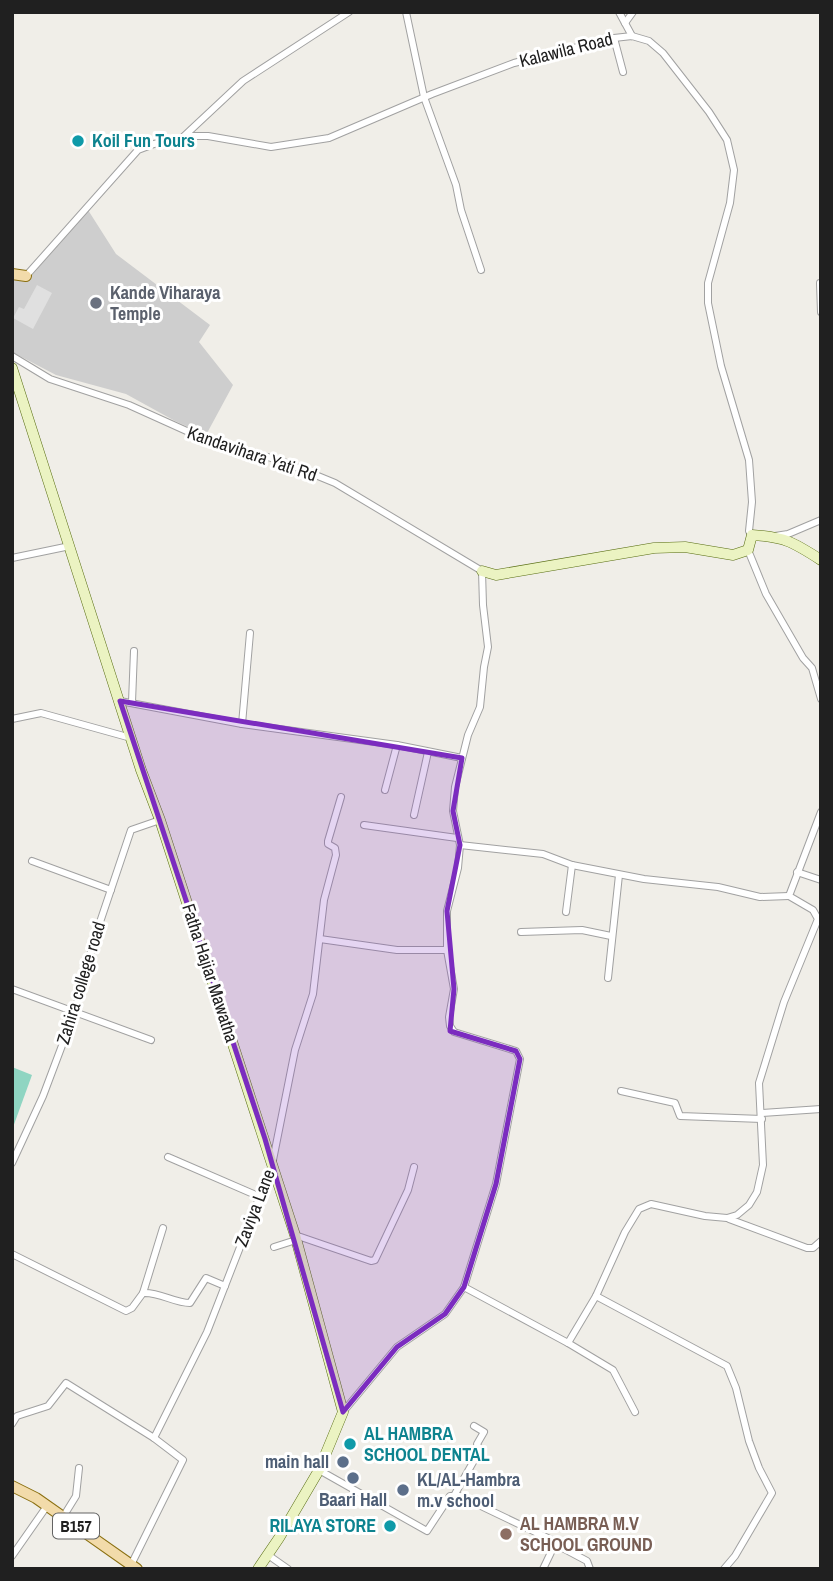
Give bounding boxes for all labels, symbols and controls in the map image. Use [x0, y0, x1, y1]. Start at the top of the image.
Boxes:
street label: Kalawila Road [517, 26, 615, 73]
place label: Koil Fun Tours [92, 128, 195, 153]
marker: Koil Fun Tours [70, 133, 86, 149]
place label: Kande Viharaya Temple [110, 280, 221, 326]
marker: Kande Viharaya Temple [88, 295, 104, 311]
street label: Kandavihara Yati Rd [184, 420, 320, 487]
street label: Fatha Hajiar Mawatha [176, 900, 245, 1045]
street label: Zahira college road [50, 918, 111, 1047]
street label: Zaviya Lane [228, 1165, 281, 1250]
place label: AL HAMBRA SCHOOL DENTAL [364, 1421, 490, 1467]
marker: AL HAMBRA SCHOOL DENTAL [342, 1436, 358, 1452]
place label: main hall [265, 1449, 329, 1474]
marker: main hall [335, 1454, 351, 1470]
place label: KL/AL-Hambra m.v school [417, 1467, 521, 1513]
marker: Baari Hall [345, 1470, 361, 1486]
marker: KL/AL-Hambra m.v school [395, 1482, 411, 1498]
place label: Baari Hall [319, 1487, 387, 1512]
place label: AL HAMBRA M.V SCHOOL GROUND [520, 1511, 653, 1557]
place label: RILAYA STORE [270, 1513, 376, 1538]
road number: B157 [53, 1514, 99, 1538]
marker: RILAYA STORE [382, 1518, 398, 1534]
marker: AL HAMBRA M.V SCHOOL GROUND [498, 1526, 514, 1542]

